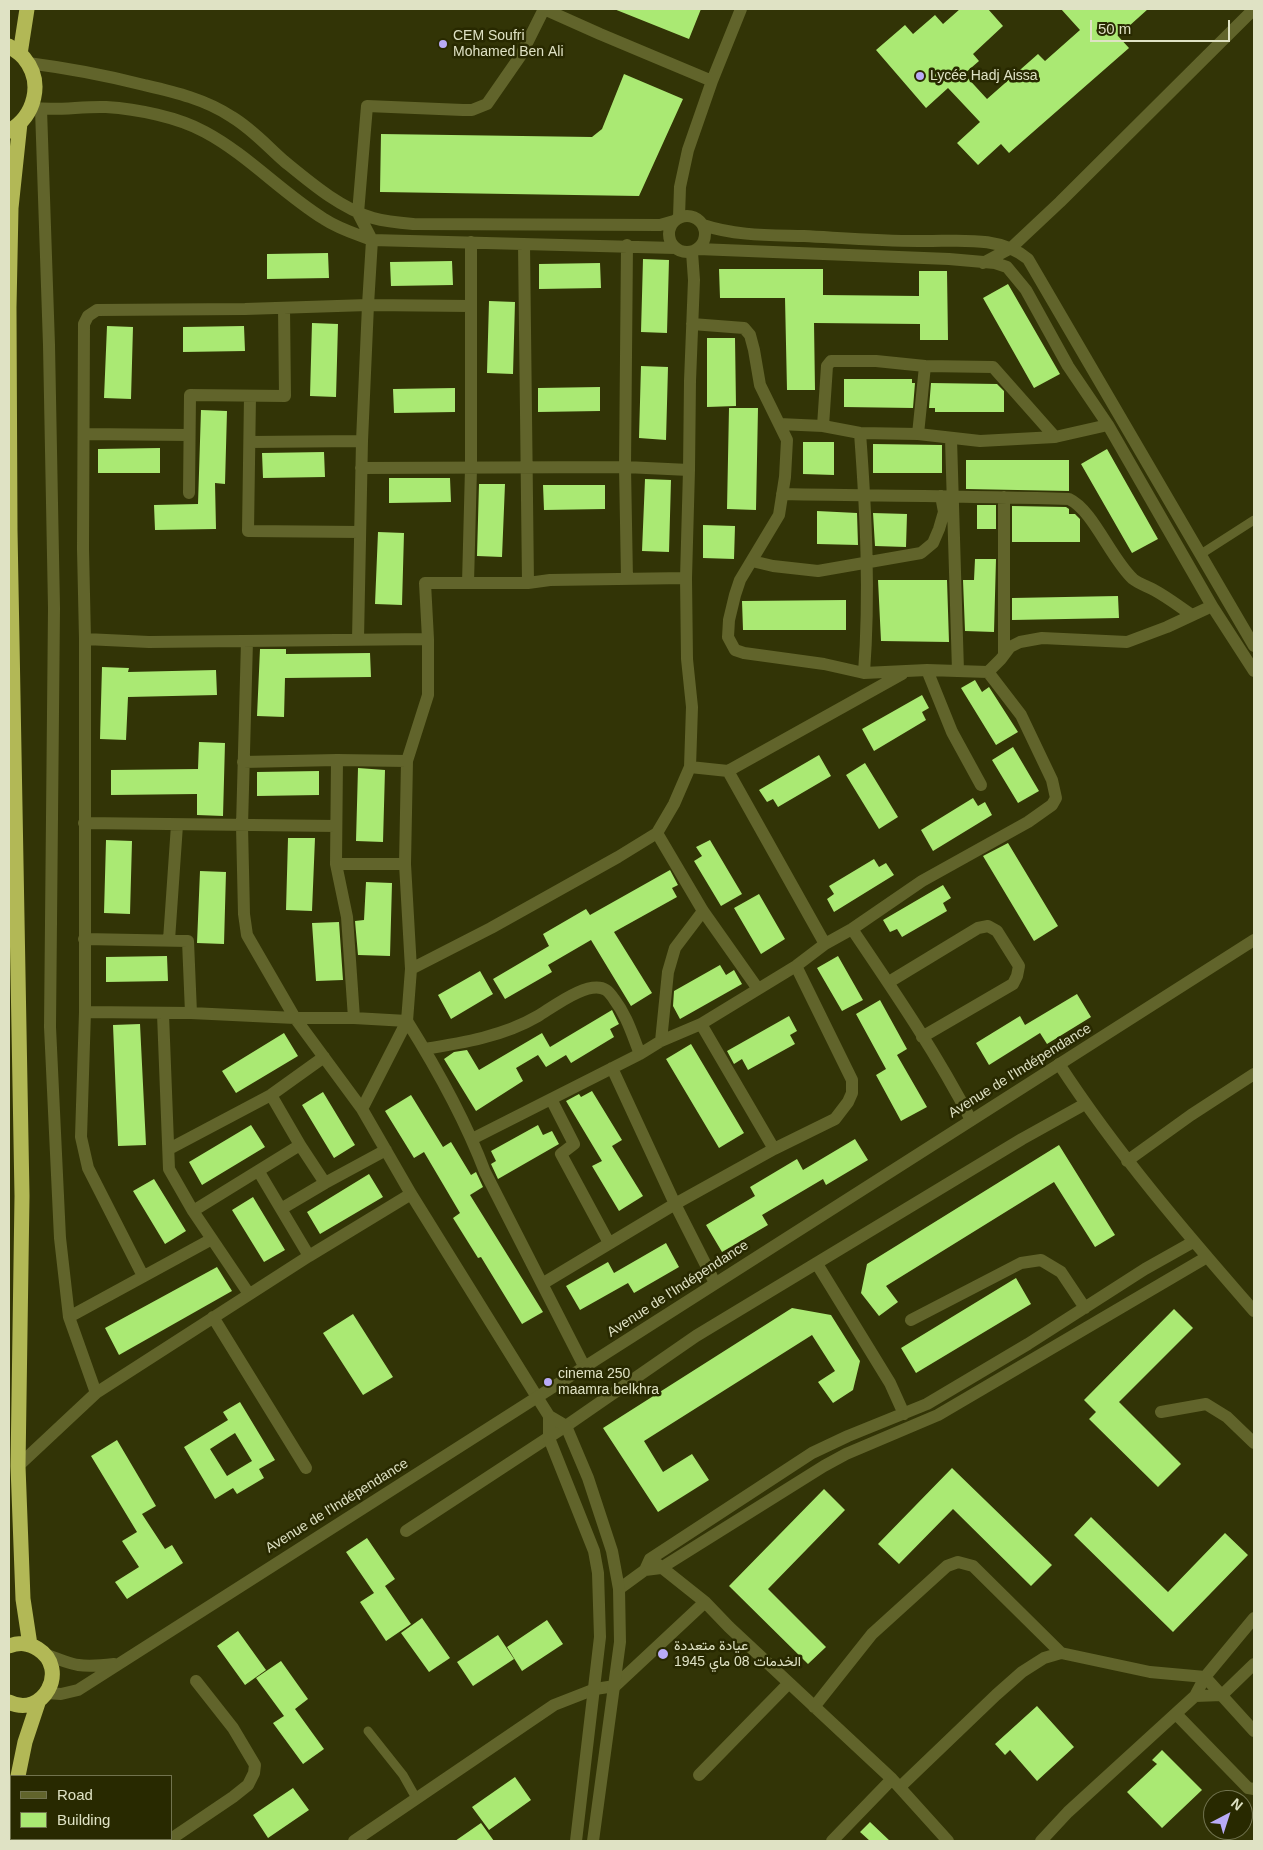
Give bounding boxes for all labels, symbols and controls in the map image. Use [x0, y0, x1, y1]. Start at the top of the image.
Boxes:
scale bar [1093, 10, 1233, 42]
text: 50 m [1098, 20, 1131, 37]
place label: CEM Soufri Mohamed Ben Ali [453, 28, 564, 60]
marker: CEM Soufri Mohamed Ben Ali [437, 38, 449, 50]
place label: Lycée Hadj Aissa [930, 68, 1038, 84]
marker: Lycée Hadj Aissa [914, 70, 926, 82]
street label: Avenue de l'Indépendance [946, 1020, 1094, 1122]
street label: Avenue de l'Indépendance [604, 1237, 752, 1341]
place label: cinema 250 maamra belkhra [558, 1366, 659, 1398]
marker: cinema 250 maamra belkhra [542, 1376, 554, 1388]
street label: Avenue de l'Indépendance [263, 1455, 411, 1557]
place label: عيادة متعددة الخدمات 08 ماي 1945 [674, 1638, 801, 1670]
marker: عيادة متعددة الخدمات 08 ماي 1945 [656, 1647, 670, 1661]
legend [10, 1775, 172, 1840]
text: Road [57, 1786, 93, 1803]
north arrow [1203, 1790, 1253, 1840]
text: N [1228, 1795, 1246, 1814]
text: Building [57, 1811, 110, 1828]

